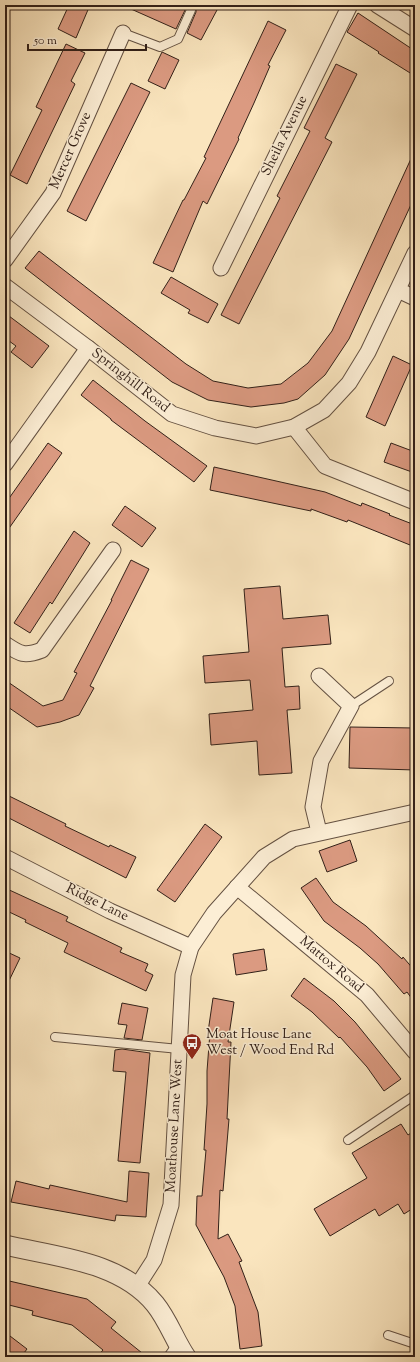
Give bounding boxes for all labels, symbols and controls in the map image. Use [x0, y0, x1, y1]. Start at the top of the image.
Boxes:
scale bar [28, 26, 146, 52]
text: 50 m [33, 32, 57, 50]
street label: Sheila Avenue [257, 92, 313, 180]
street label: Mercer Grove [45, 109, 97, 193]
street label: Springhill Road [86, 344, 174, 418]
street label: Ridge Lane [62, 879, 132, 927]
street label: Mattox Road [295, 932, 368, 998]
place label: Moat House Lane West / Wood End Rd [206, 1025, 334, 1061]
bus stop icon: Moat House Lane West / Wood End Rd [181, 1032, 203, 1060]
street label: Moathouse Lane West [162, 1058, 188, 1193]

